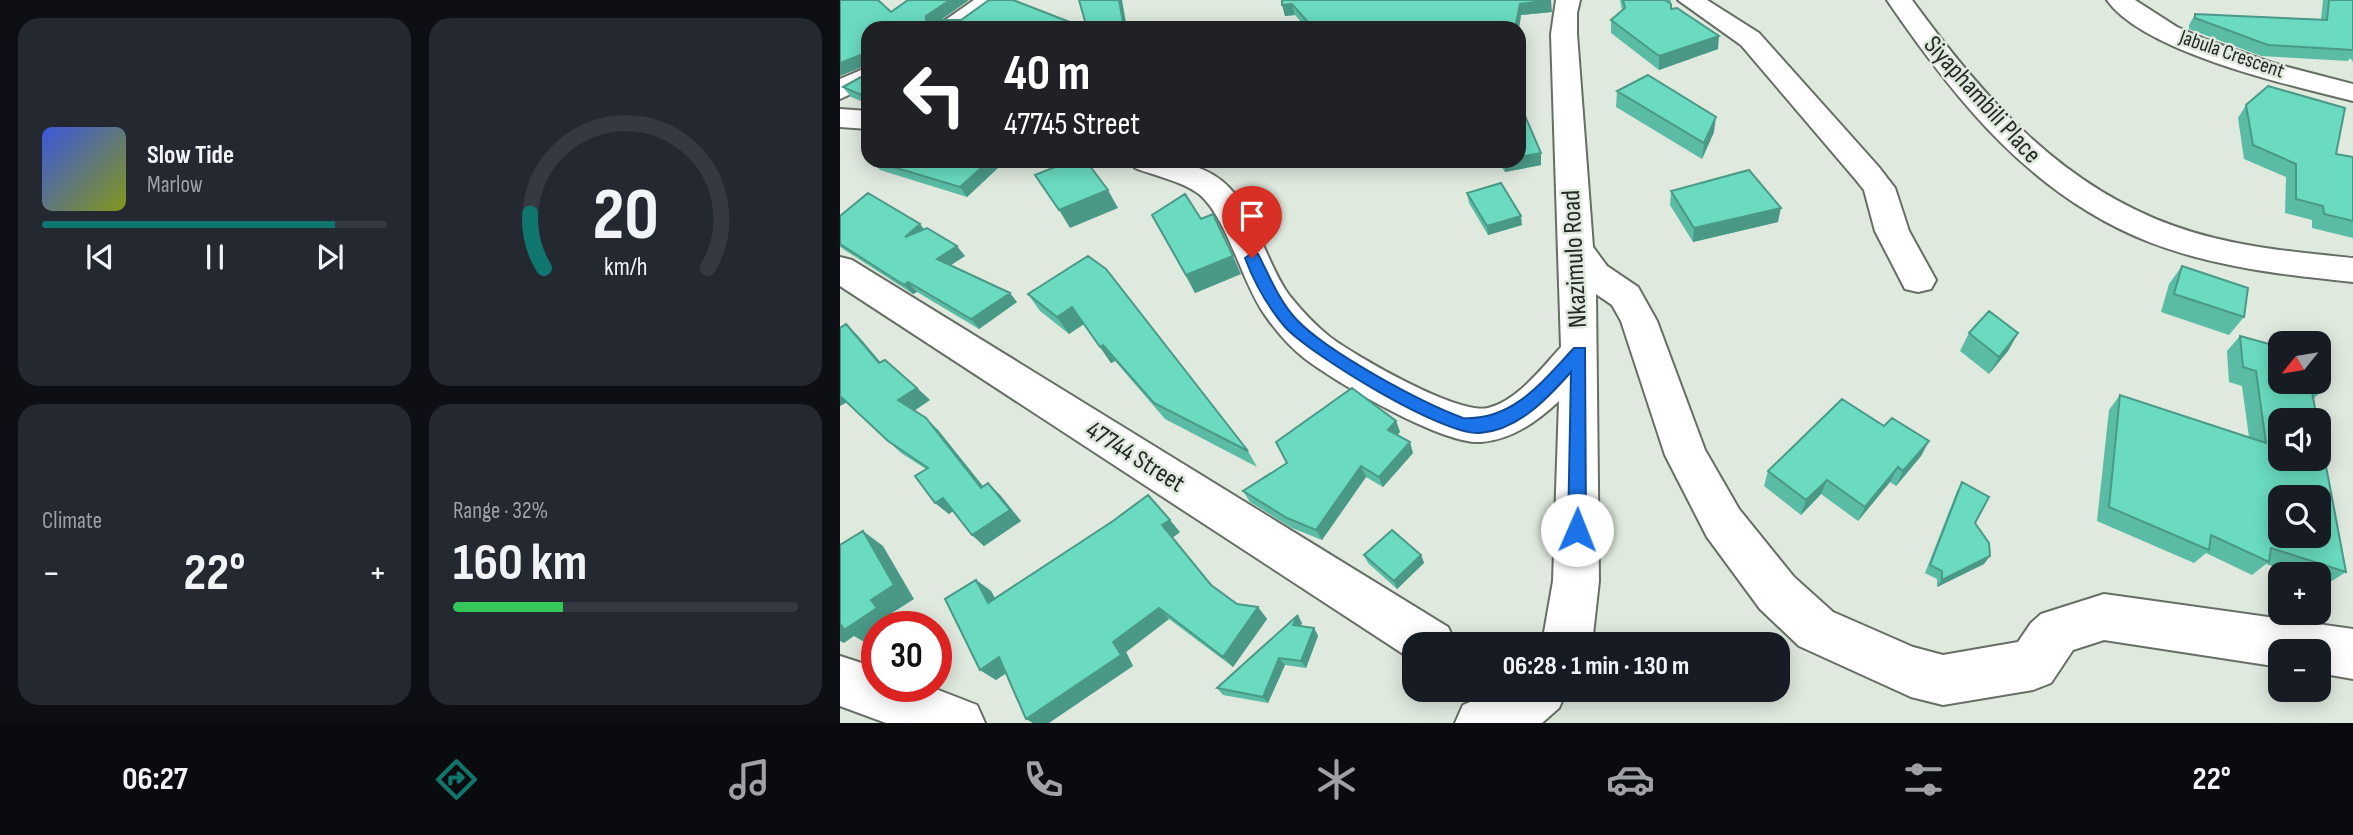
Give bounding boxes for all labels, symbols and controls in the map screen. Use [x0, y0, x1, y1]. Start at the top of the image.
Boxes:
street label: Jabula Crescent [2175, 24, 2288, 84]
street label: Siyaphambili Place [1917, 30, 2047, 170]
text: 40 m [1004, 45, 1090, 104]
icon: left [889, 49, 980, 140]
text: 47745 Street [1004, 105, 1140, 144]
text: Slow Tide [147, 140, 234, 171]
text: Marlow [147, 171, 203, 199]
text: 20 [592, 172, 659, 260]
pin [1222, 186, 1282, 258]
street label: Nkazimulo Road [1556, 189, 1594, 329]
icon: arrive [1233, 197, 1271, 235]
icon: previous [81, 238, 119, 276]
icon: pause [196, 238, 234, 276]
icon: next [311, 238, 349, 276]
text: km/h [604, 252, 647, 283]
north arrow [2268, 331, 2331, 394]
map controls [2268, 331, 2331, 702]
button: sound [2268, 408, 2331, 471]
street label: 47744 Street [1080, 414, 1190, 500]
button: search [2268, 485, 2331, 548]
position arrow [1540, 493, 1614, 567]
text: Range · 32% [453, 497, 548, 525]
text: Climate [42, 507, 102, 535]
text: 160 km [453, 532, 587, 595]
text: 22° [183, 542, 246, 605]
text: − [42, 551, 61, 596]
text: + [368, 551, 387, 596]
button: + [2268, 562, 2331, 625]
speed limit sign: 30 [861, 611, 952, 702]
button: − [2268, 639, 2331, 702]
text: 06:28 · 1 min · 130 m [1503, 651, 1689, 682]
icon: directions [432, 755, 481, 804]
icon: music [725, 755, 774, 804]
icon: phone [1019, 755, 1068, 804]
icon: climate [1312, 755, 1361, 804]
icon: car [1606, 755, 1655, 804]
icon: filters [1899, 755, 1948, 804]
text: 06:27 [122, 760, 188, 799]
text: 22° [2193, 760, 2231, 799]

